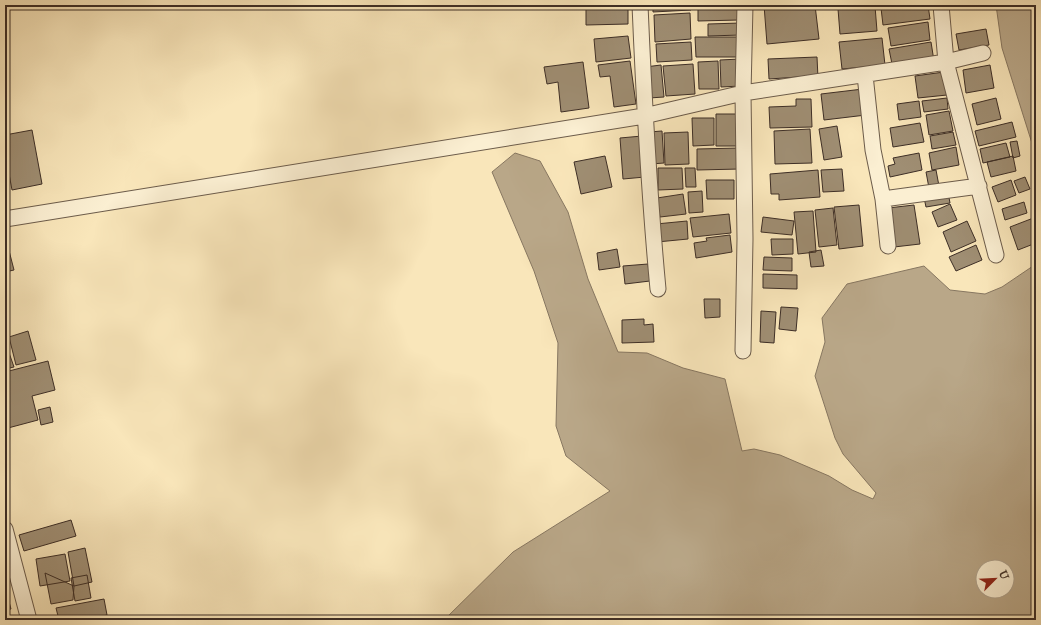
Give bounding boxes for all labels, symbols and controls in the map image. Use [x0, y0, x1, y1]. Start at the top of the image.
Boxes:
north arrow [975, 559, 1015, 599]
text: U [996, 569, 1012, 582]

